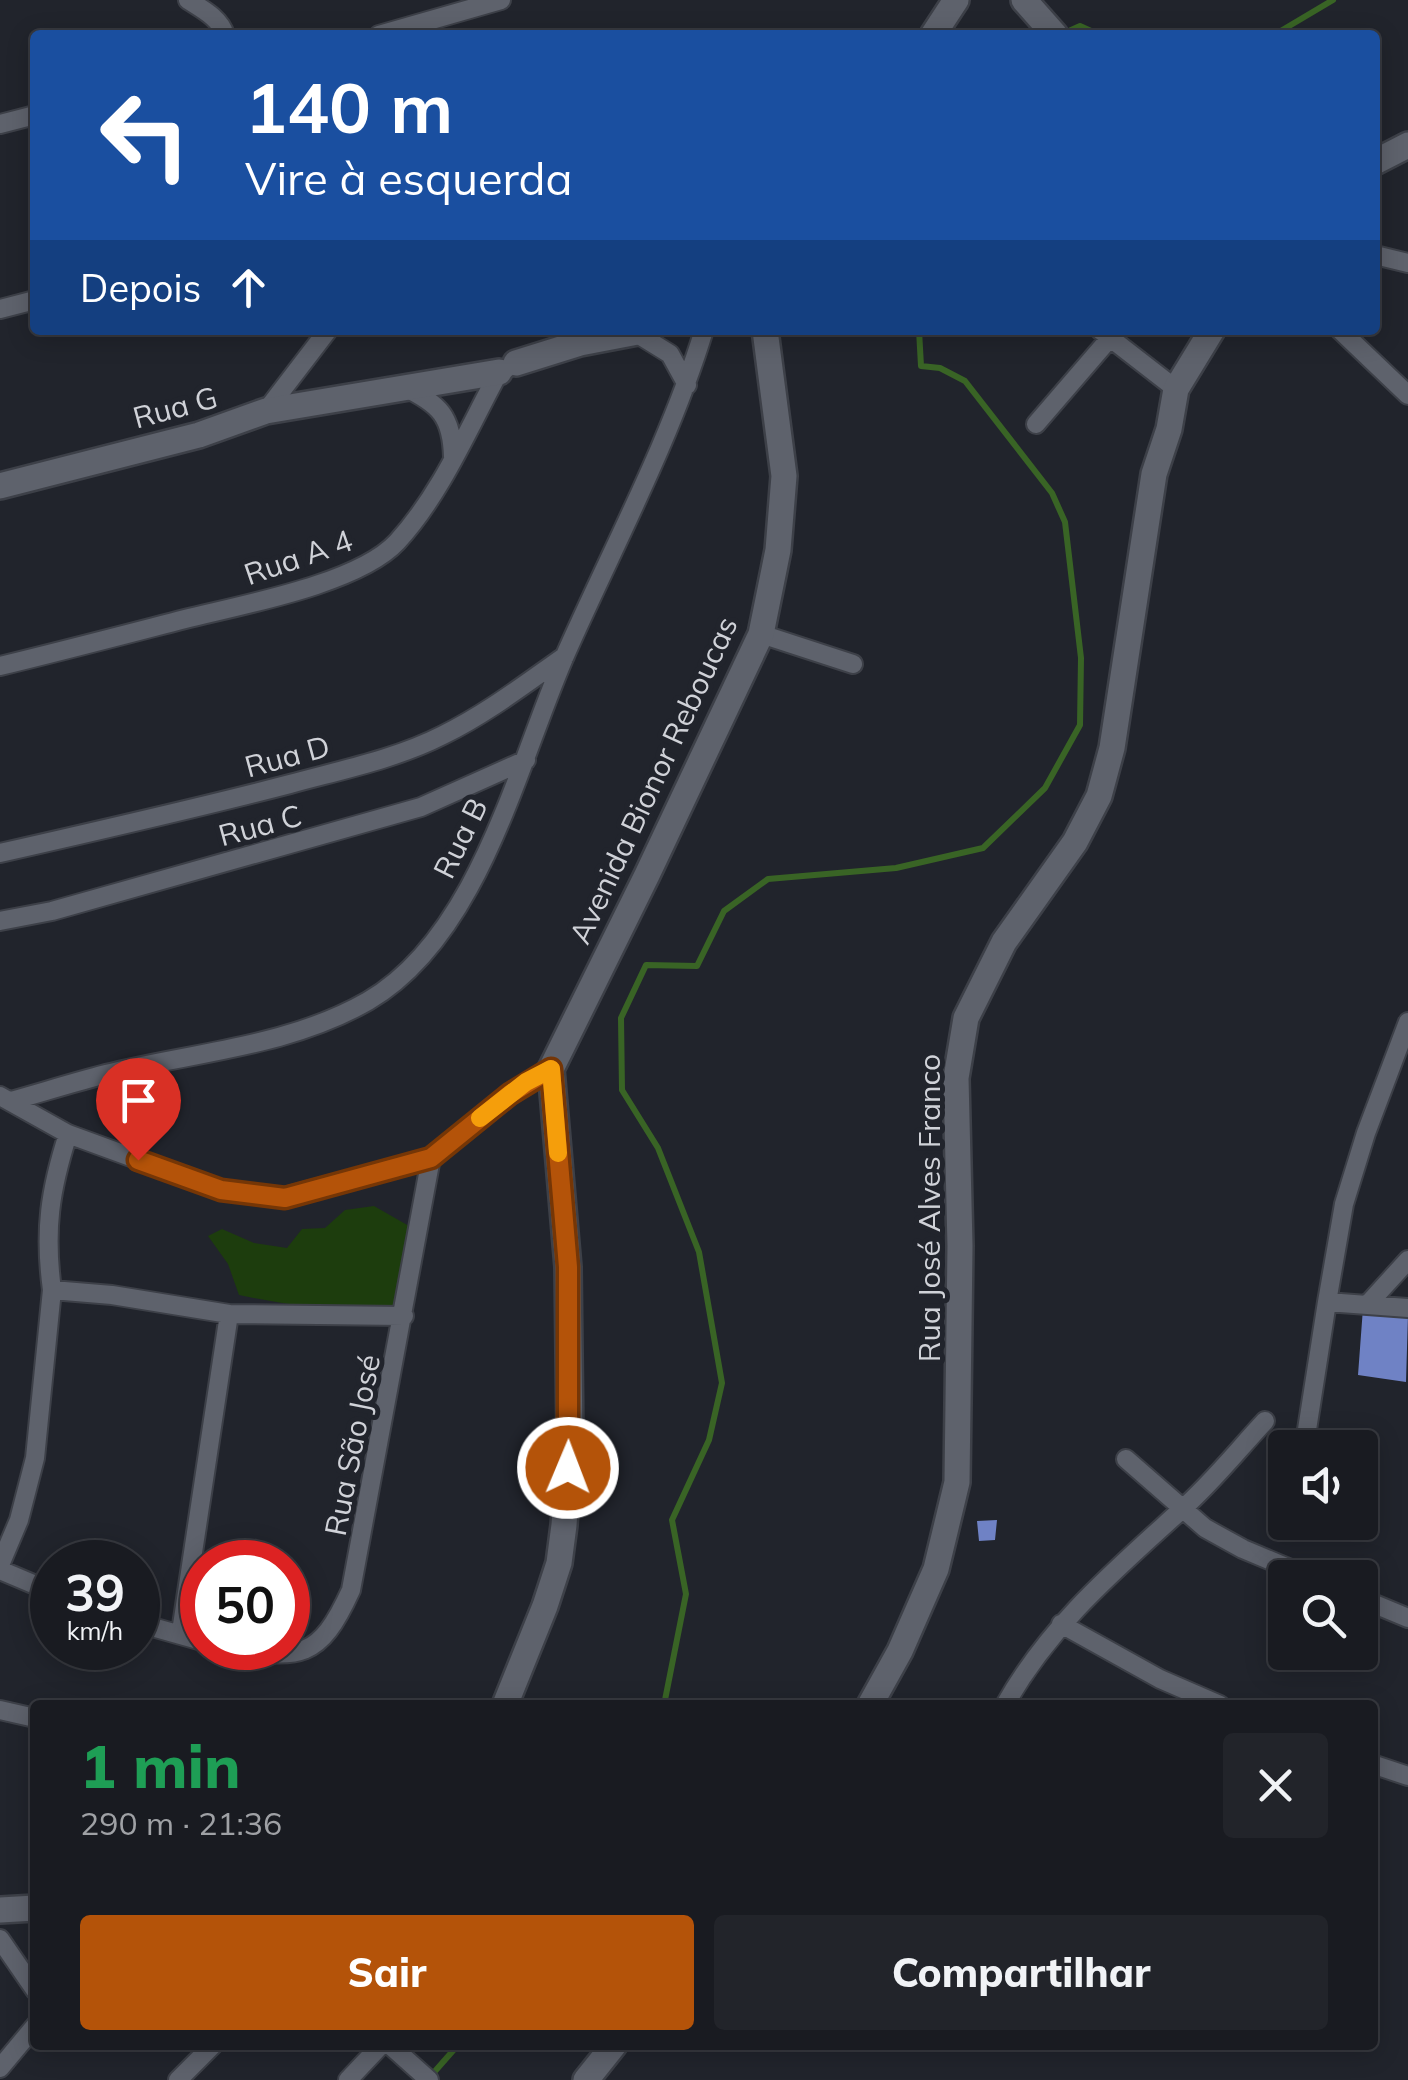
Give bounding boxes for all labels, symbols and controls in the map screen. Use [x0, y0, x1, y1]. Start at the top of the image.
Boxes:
text: 140 m [245, 63, 453, 151]
icon: left [80, 70, 210, 200]
text: Vire à esquerda [245, 150, 572, 206]
icon: ahead [221, 260, 276, 315]
text: Depois [80, 264, 201, 312]
street label: Rua G [129, 378, 221, 436]
street label: Rua A 4 [239, 521, 357, 593]
street label: Avenida Bionor Reboucas [560, 610, 746, 950]
street label: Rua D [240, 726, 334, 786]
street label: Rua B [424, 792, 496, 884]
street label: Rua C [214, 796, 306, 854]
street label: Rua José Alves Franco [910, 1054, 948, 1362]
pin [96, 1058, 181, 1161]
icon: arrive [111, 1073, 166, 1128]
street label: Rua São José [316, 1351, 388, 1539]
position arrow [516, 1416, 620, 1520]
map controls [1268, 1430, 1378, 1670]
button: sound [1268, 1430, 1378, 1540]
speed limit sign: 50 [180, 1540, 310, 1670]
button: search [1268, 1560, 1378, 1670]
text: 39 [65, 1561, 125, 1624]
text: km/h [67, 1615, 123, 1646]
text: 1 min [80, 1728, 241, 1803]
button: close [1223, 1733, 1328, 1838]
text: 290 m · 21:36 [80, 1803, 282, 1843]
button: Sair [80, 1915, 694, 2030]
button: Compartilhar [714, 1915, 1328, 2030]

